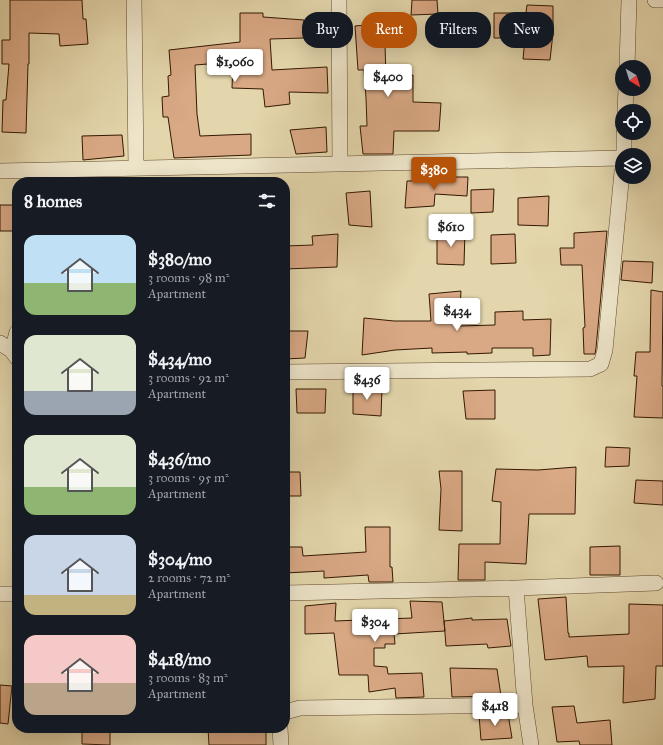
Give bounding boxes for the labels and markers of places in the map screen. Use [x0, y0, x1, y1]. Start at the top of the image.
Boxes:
pin: $1,060 [202, 49, 268, 83]
pin: $400 [364, 64, 412, 98]
pin: $380 [410, 157, 458, 191]
pin: $610 [427, 214, 475, 248]
pin: $434 [433, 298, 481, 332]
pin: $436 [343, 367, 391, 401]
pin: $304 [351, 609, 399, 643]
pin: $418 [471, 693, 519, 727]

